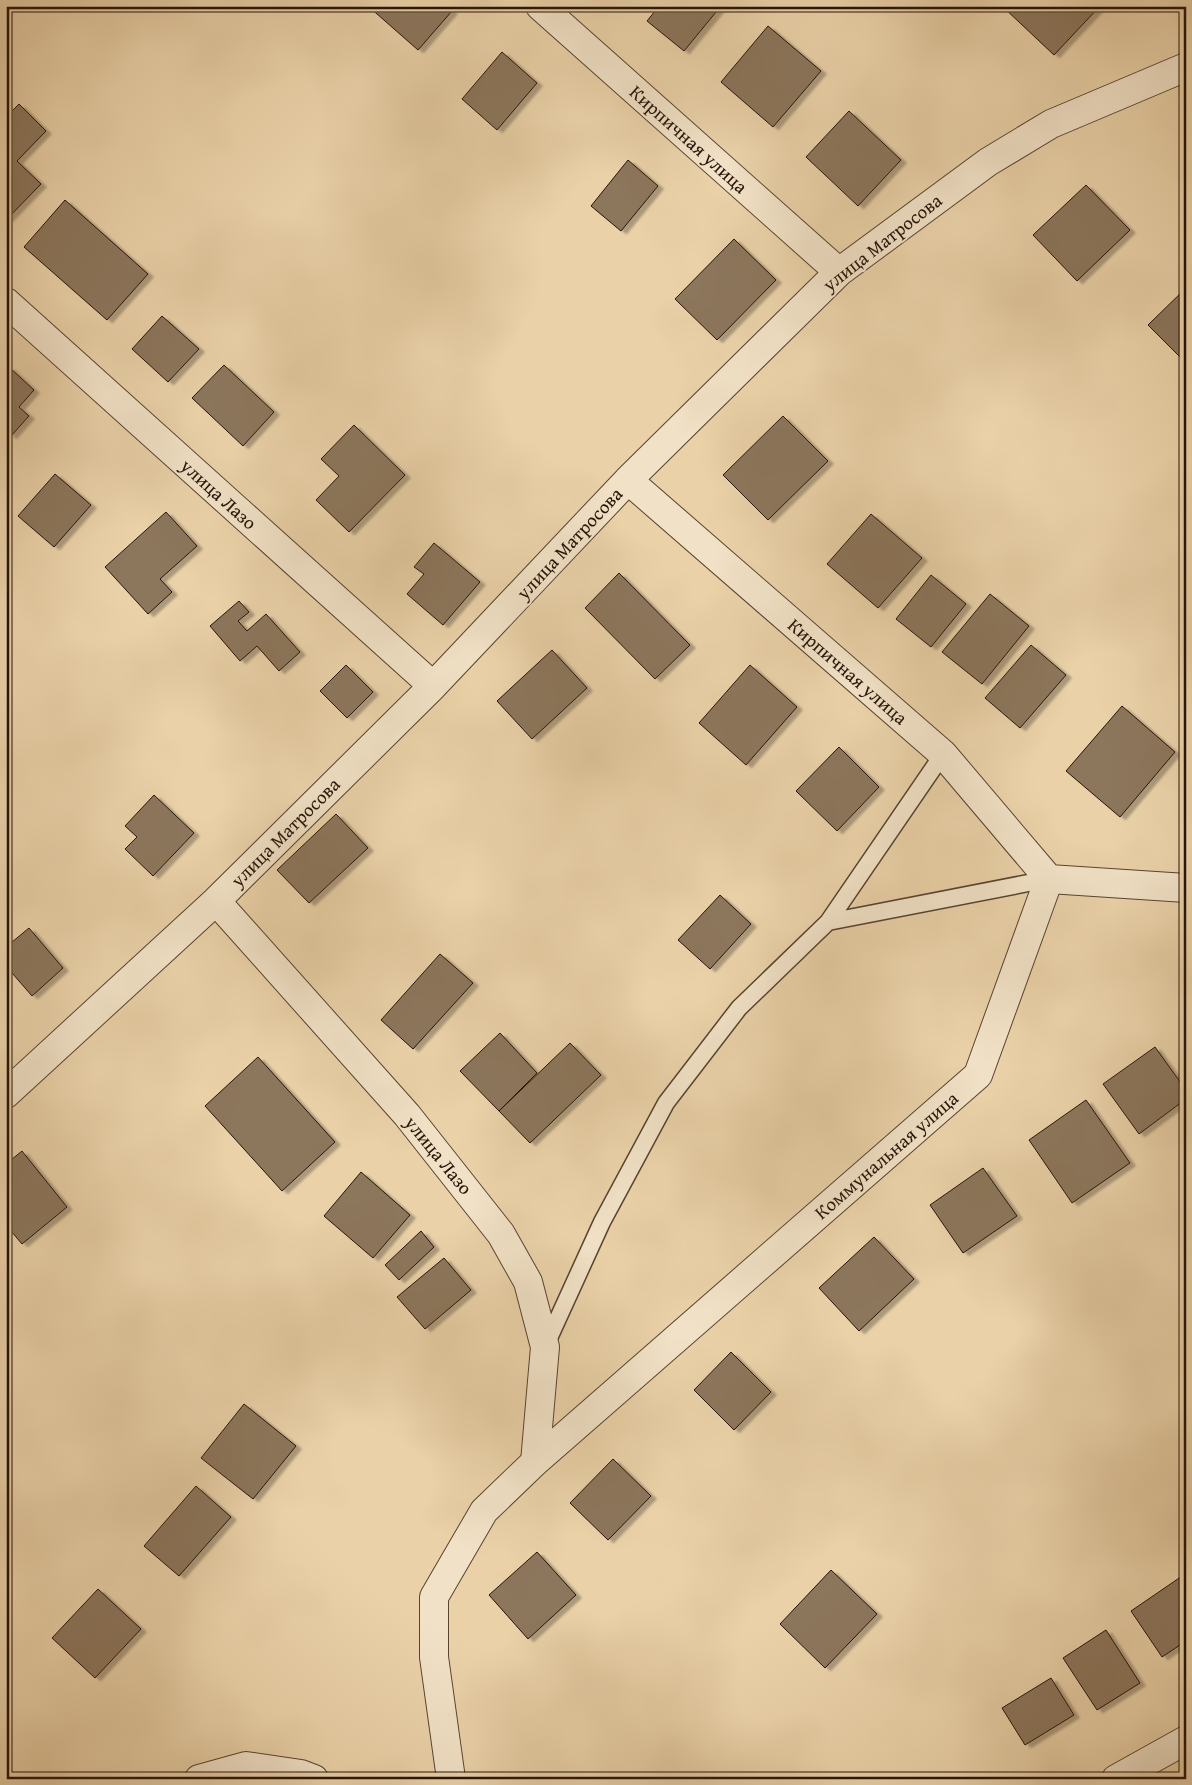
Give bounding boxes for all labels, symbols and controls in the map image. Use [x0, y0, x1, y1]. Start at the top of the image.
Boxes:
street label: Кирпичная улица [624, 78, 754, 200]
street label: улица Матросова [815, 186, 948, 298]
street label: улица Лазо [174, 451, 263, 536]
street label: улица Матросова [509, 480, 629, 606]
street label: Кирпичная улица [782, 611, 914, 731]
street label: улица Матросова [223, 771, 346, 894]
street label: Коммунальная улица [808, 1084, 964, 1226]
street label: улица Лазо [398, 1109, 480, 1201]

